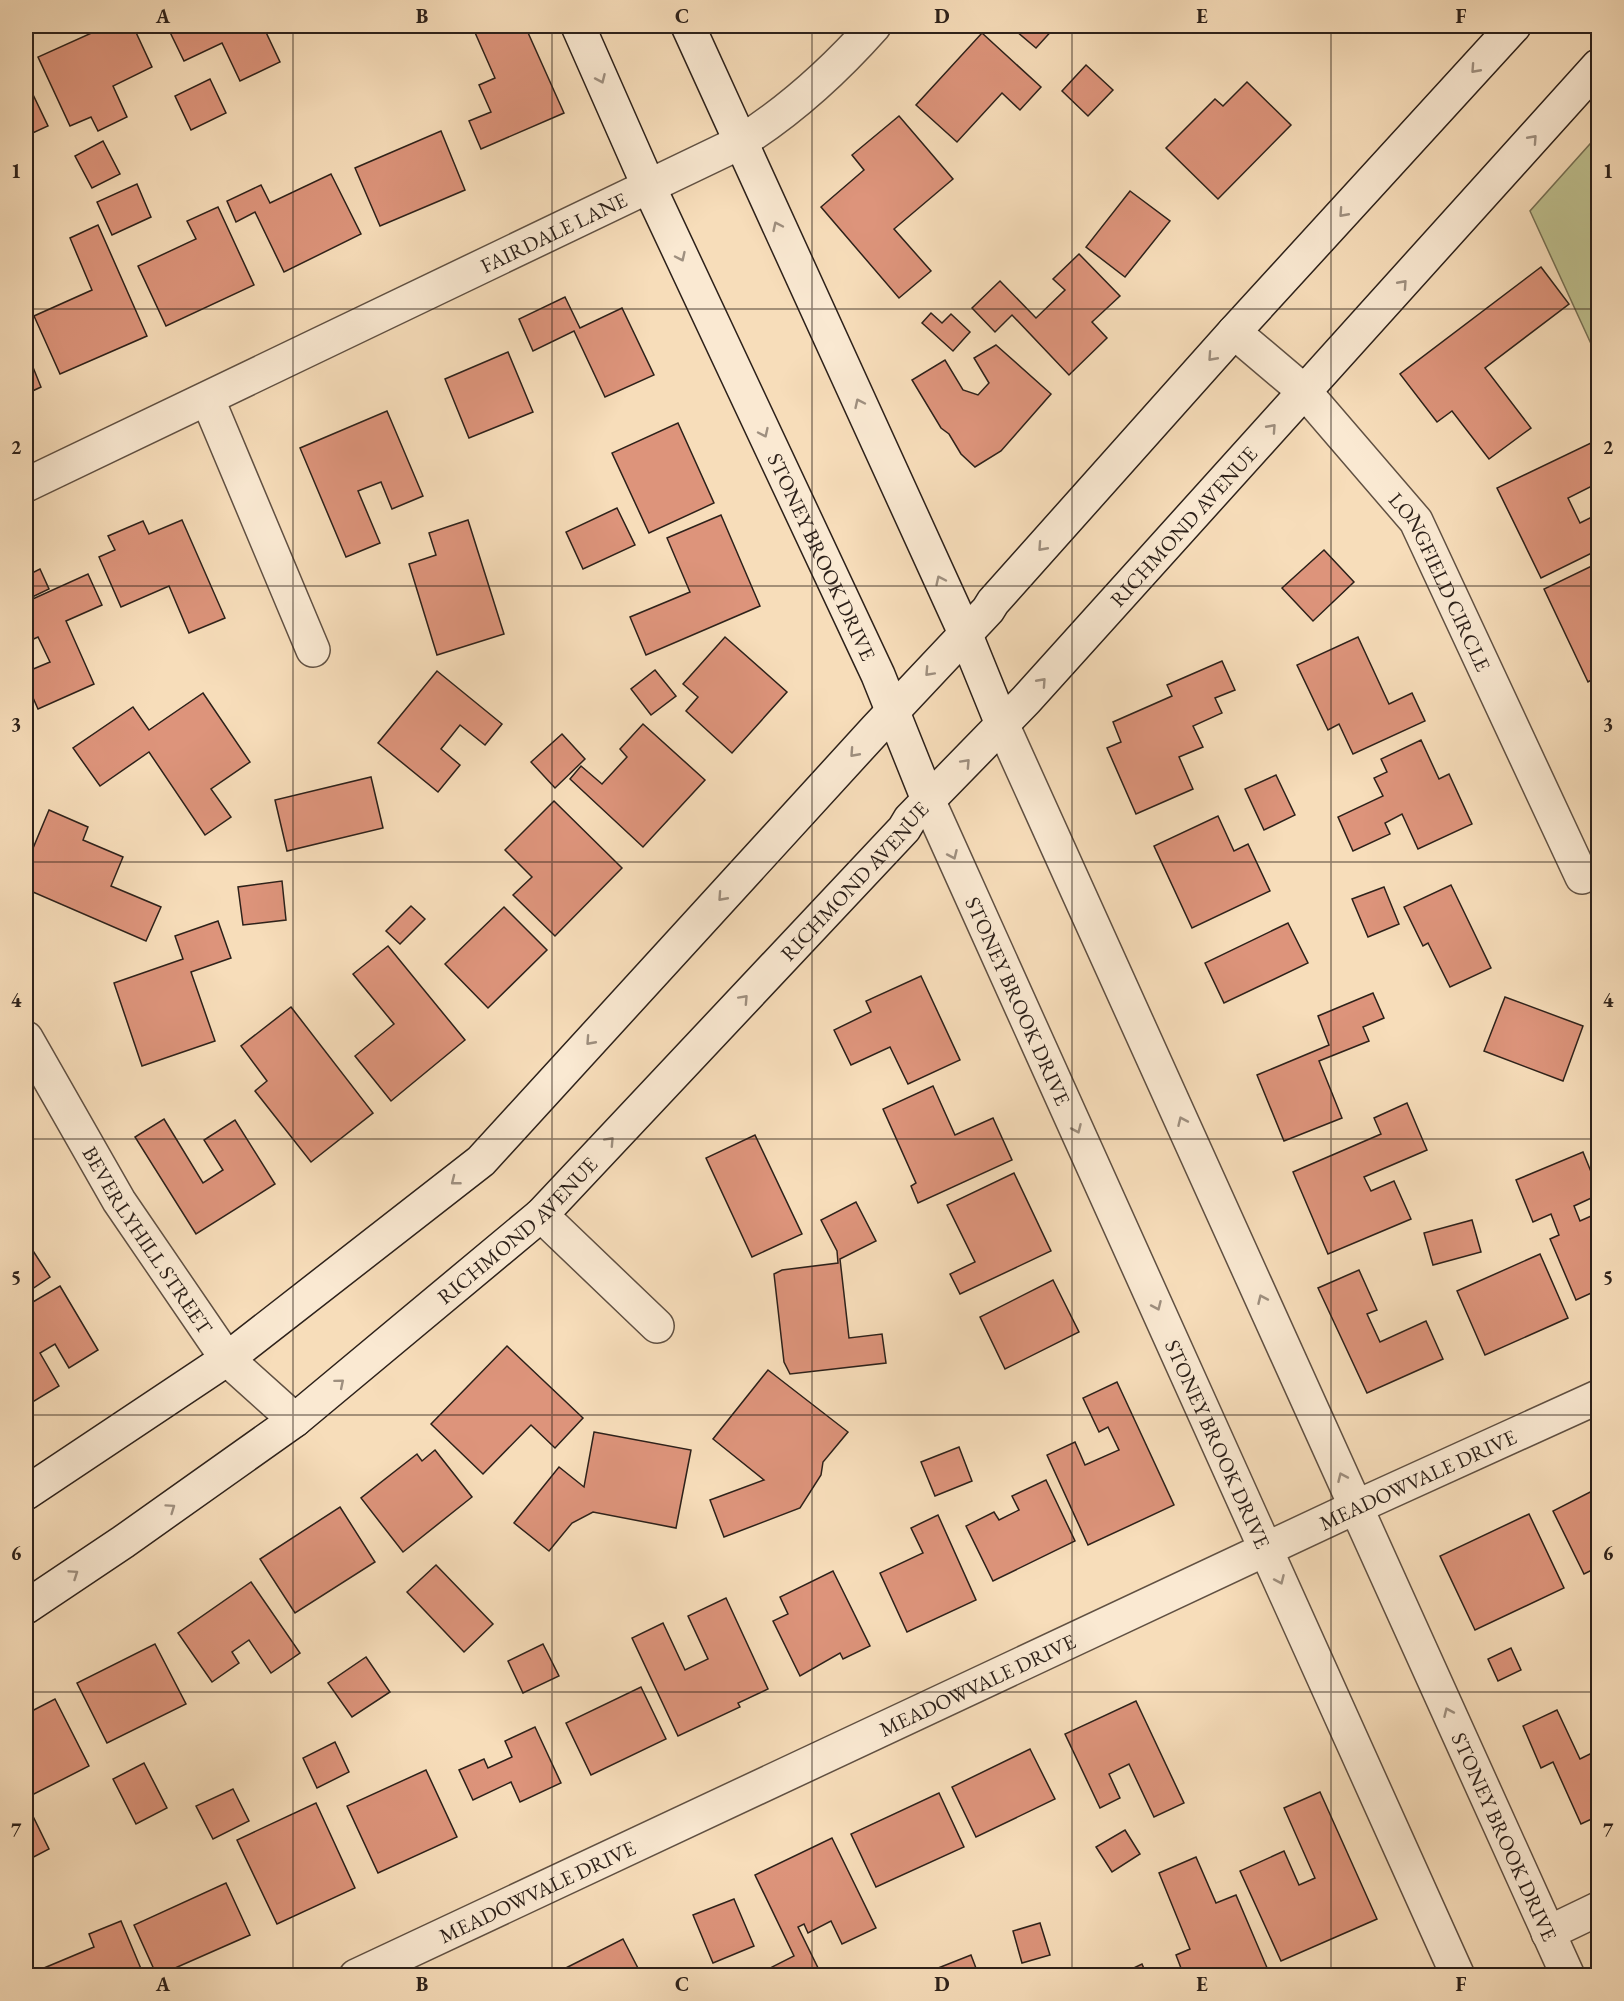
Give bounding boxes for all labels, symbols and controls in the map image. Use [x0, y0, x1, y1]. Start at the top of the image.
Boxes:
text: A [155, 3, 171, 29]
text: B [416, 3, 428, 29]
text: C [675, 3, 689, 29]
text: D [934, 3, 950, 29]
text: E [1196, 3, 1208, 29]
text: F [1456, 3, 1467, 29]
one-way arrow [1471, 62, 1482, 72]
one-way arrow [594, 73, 606, 84]
one-way arrow [1526, 135, 1537, 145]
text: 1 [11, 158, 21, 184]
text: 1 [1603, 158, 1613, 184]
street label: FAIRDALE LANE [476, 185, 631, 279]
one-way arrow [1339, 206, 1350, 216]
one-way arrow [773, 221, 785, 232]
one-way arrow [674, 250, 686, 261]
one-way arrow [1396, 280, 1407, 290]
one-way arrow [1208, 350, 1219, 361]
one-way arrow [854, 399, 866, 410]
one-way arrow [1265, 425, 1276, 435]
one-way arrow [756, 427, 768, 438]
text: 2 [11, 434, 22, 460]
text: 2 [1603, 434, 1614, 460]
street label: RICHMOND AVENUE [1104, 440, 1263, 612]
street label: STONEY BROOK DRIVE [762, 448, 883, 665]
street label: LONGFIELD CIRCLE [1383, 486, 1498, 676]
one-way arrow [1038, 540, 1049, 551]
one-way arrow [936, 576, 948, 587]
one-way arrow [925, 665, 936, 676]
one-way arrow [1035, 678, 1046, 688]
text: 3 [11, 711, 21, 737]
text: 3 [1603, 711, 1613, 737]
one-way arrow [850, 747, 861, 757]
one-way arrow [959, 759, 970, 770]
street label: RICHMOND AVENUE [774, 795, 934, 966]
one-way arrow [946, 849, 958, 860]
one-way arrow [718, 890, 729, 901]
street label: STONEY BROOK DRIVE [960, 892, 1077, 1110]
text: 4 [11, 987, 22, 1013]
text: 4 [1603, 987, 1614, 1013]
one-way arrow [737, 996, 748, 1006]
one-way arrow [586, 1034, 597, 1045]
one-way arrow [1177, 1117, 1189, 1128]
one-way arrow [1069, 1122, 1081, 1133]
one-way arrow [603, 1138, 614, 1149]
street label: BEVERLYHILL STREET [77, 1141, 220, 1340]
street label: RICHMOND AVENUE [431, 1150, 603, 1310]
one-way arrow [451, 1173, 462, 1184]
text: 5 [11, 1264, 21, 1290]
text: 5 [1603, 1264, 1613, 1290]
one-way arrow [1257, 1294, 1269, 1305]
one-way arrow [1149, 1300, 1161, 1311]
street label: STONEY BROOK DRIVE [1159, 1335, 1277, 1553]
one-way arrow [333, 1379, 344, 1390]
street label: MEADOWVALE DRIVE [1315, 1422, 1521, 1536]
one-way arrow [1337, 1472, 1349, 1483]
one-way arrow [164, 1504, 175, 1515]
text: 6 [11, 1540, 22, 1566]
text: 6 [1603, 1540, 1614, 1566]
one-way arrow [68, 1570, 78, 1582]
one-way arrow [1272, 1574, 1284, 1585]
street label: MEADOWVALE DRIVE [875, 1627, 1080, 1742]
one-way arrow [1444, 1707, 1456, 1718]
street label: STONEY BROOK DRIVE [1446, 1728, 1564, 1945]
text: 7 [11, 1817, 22, 1843]
text: 7 [1603, 1817, 1614, 1843]
street label: MEADOWVALE DRIVE [434, 1833, 640, 1949]
text: A [155, 1971, 171, 1997]
text: B [416, 1971, 428, 1997]
text: C [675, 1971, 689, 1997]
text: D [934, 1971, 950, 1997]
text: E [1196, 1971, 1208, 1997]
text: F [1456, 1971, 1467, 1997]

